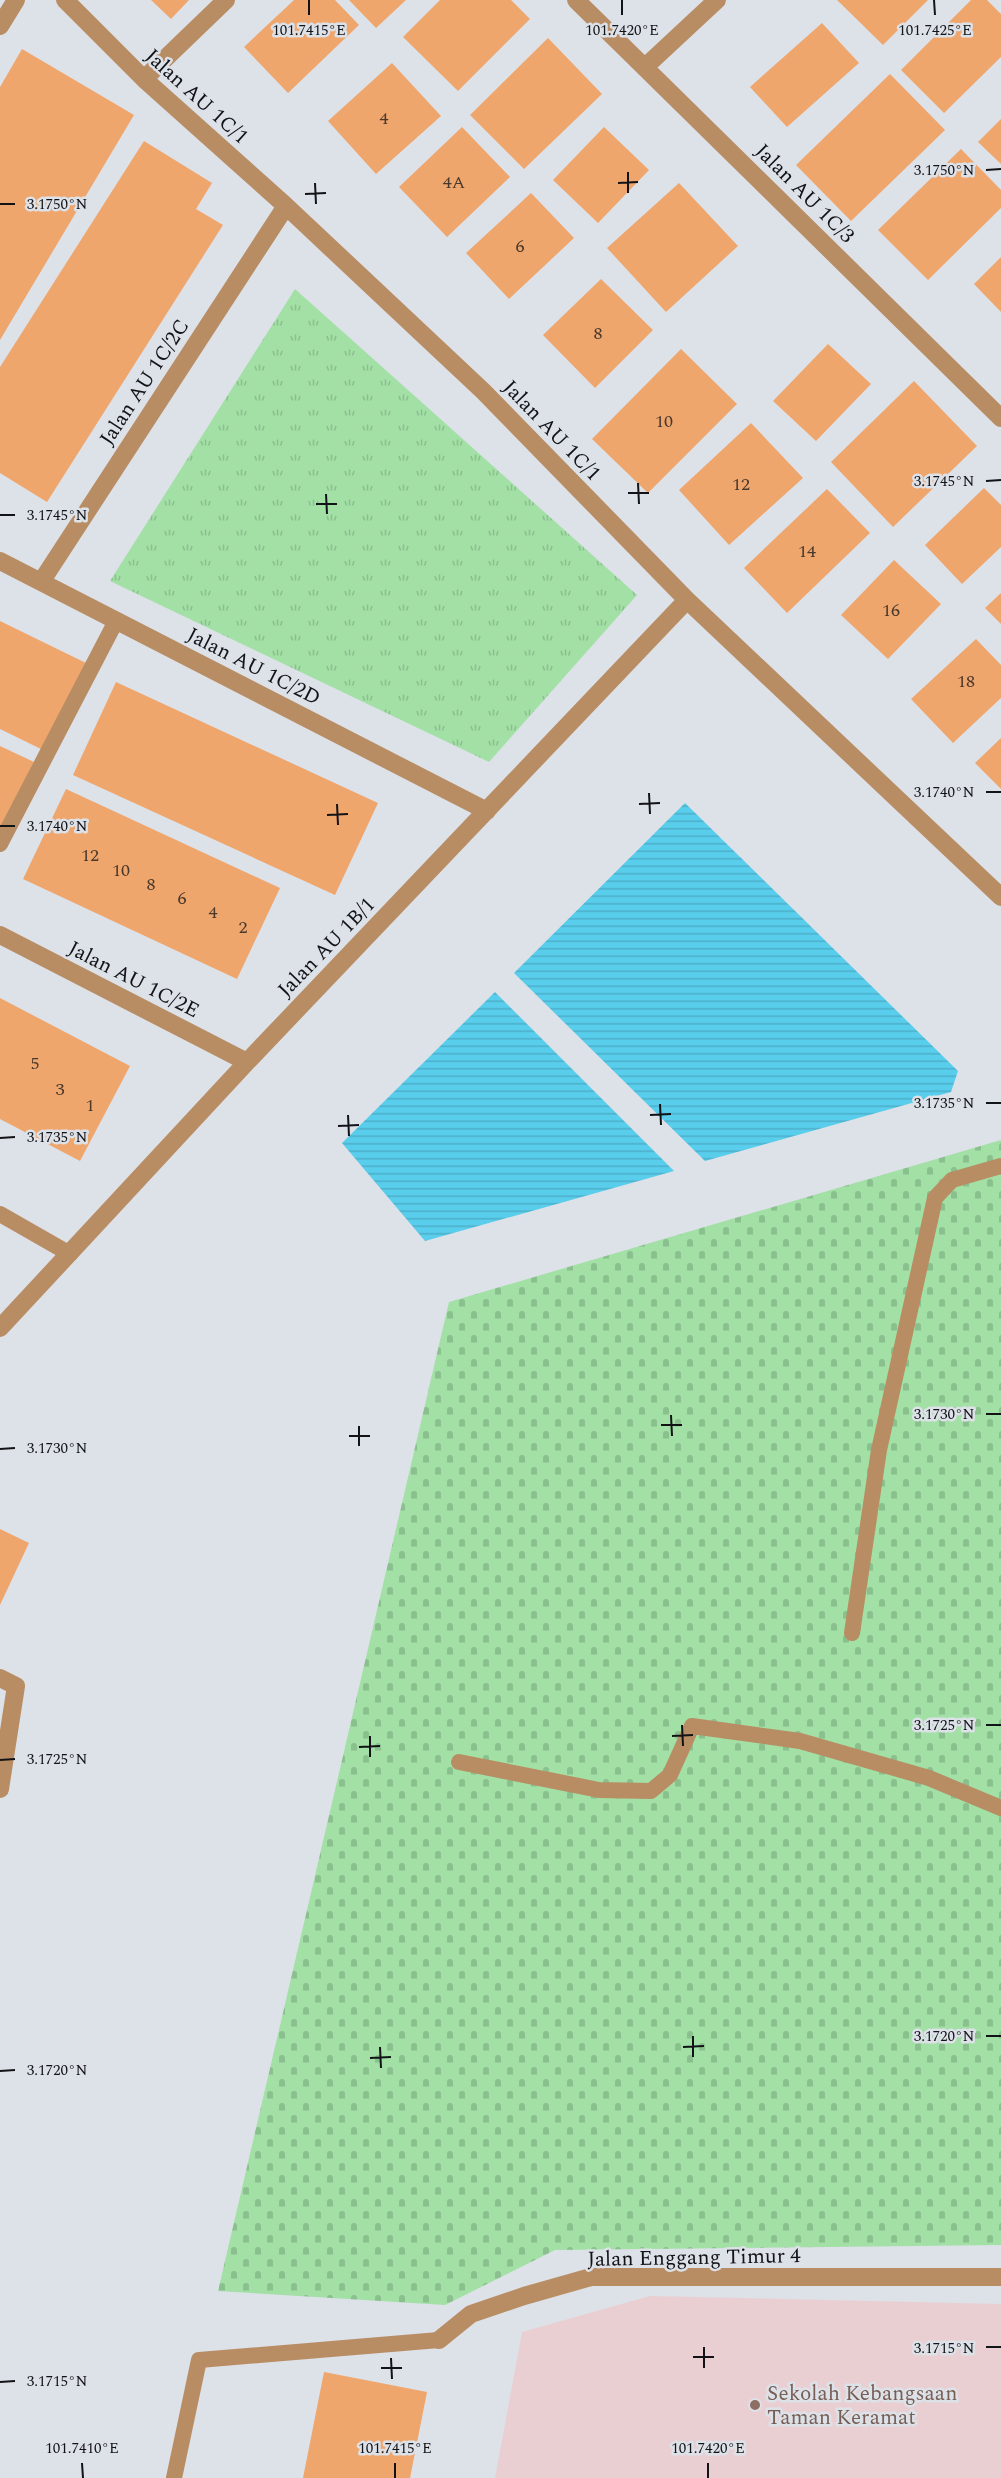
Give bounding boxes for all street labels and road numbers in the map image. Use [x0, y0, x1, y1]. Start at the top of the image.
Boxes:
street label: Jalan AU 1C/1 [137, 41, 255, 152]
street label: Jalan AU 1C/3 [747, 136, 862, 251]
street label: Jalan AU 1C/2C [92, 313, 198, 452]
street label: Jalan AU 1C/1 [495, 373, 608, 489]
street label: Jalan AU 1C/2D [181, 619, 326, 714]
street label: Jalan AU 1B/1 [270, 890, 383, 1005]
street label: Jalan AU 1C/2E [62, 933, 205, 1027]
street label: Jalan Enggang Timur 4 [587, 2240, 802, 2276]

